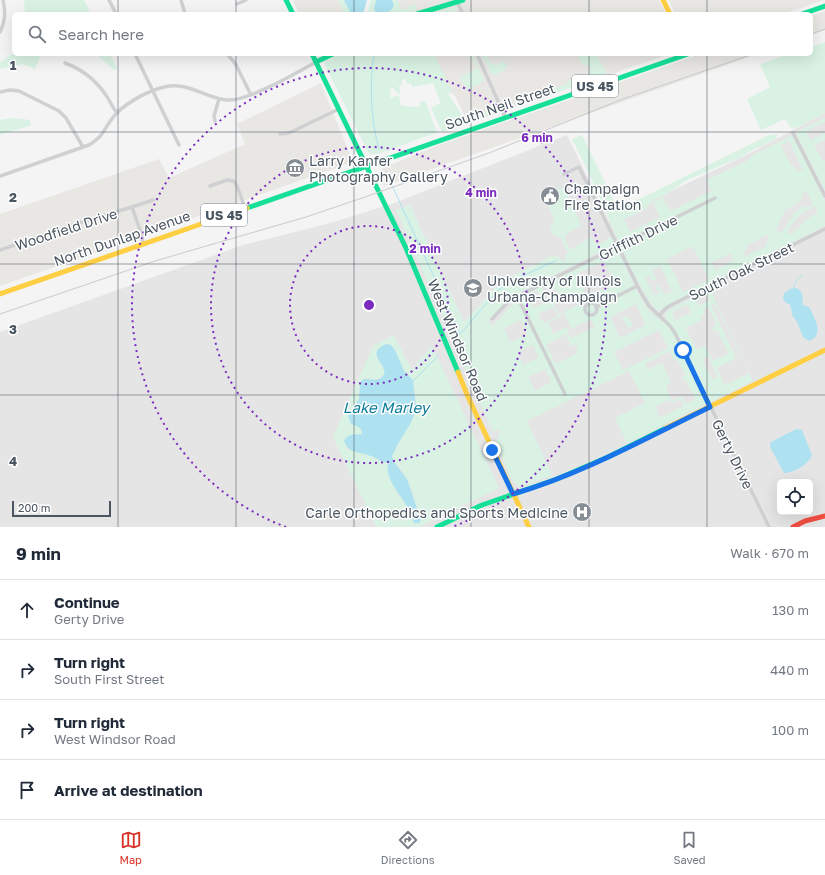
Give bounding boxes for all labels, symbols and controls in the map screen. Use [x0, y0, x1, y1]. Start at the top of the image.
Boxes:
search box [12, 12, 813, 56]
icon: search [26, 23, 48, 45]
text: Search here [58, 25, 144, 43]
text: 1 [10, 57, 17, 73]
road number: US 45 [572, 75, 618, 97]
street label: South Neil Street [443, 79, 557, 133]
text: 6 min [521, 130, 553, 145]
place label: Larry Kanfer Photography Gallery [309, 152, 448, 185]
museum icon: Larry Kanfer Photography Gallery [284, 157, 306, 179]
place label: Champaign Fire Station [564, 180, 641, 213]
text: 4 min [465, 185, 497, 200]
public building icon: Champaign Fire Station [539, 185, 561, 207]
text: 2 [9, 189, 17, 205]
street label: Woodfield Drive [13, 204, 119, 254]
road number: US 45 [201, 204, 247, 226]
street label: North Dunlap Avenue [51, 207, 193, 269]
street label: Griffith Drive [596, 211, 680, 263]
street label: South Oak Street [686, 238, 796, 304]
text: 2 min [409, 241, 441, 256]
place label: University of Illinois Urbana-Champaign [487, 272, 621, 305]
street label: West Windsor Road [425, 276, 491, 404]
school or university icon: University of Illinois Urbana-Champaign [462, 277, 484, 299]
centre of rings [362, 298, 376, 312]
text: 3 [9, 321, 17, 337]
route start [674, 341, 692, 359]
water label: Lake Marley [343, 398, 432, 417]
street label: Gerty Drive [709, 416, 757, 492]
route end [483, 441, 501, 459]
text: 4 [9, 453, 17, 469]
map controls [777, 479, 813, 515]
button: locate [777, 479, 813, 515]
scale bar [12, 499, 111, 518]
text: 200 m [18, 501, 51, 514]
hospital icon: Carle Orthopedics and Sports Medicine [571, 501, 593, 523]
place label: Carle Orthopedics and Sports Medicine [305, 504, 568, 521]
text: 9 min [16, 543, 61, 564]
text: Walk · 670 m [730, 545, 809, 561]
text: Continue [54, 593, 120, 611]
icon: ahead [16, 599, 38, 621]
text: 130 m [772, 602, 809, 618]
text: Gerty Drive [54, 611, 124, 627]
text: Turn right [54, 653, 125, 671]
icon: right [16, 659, 38, 681]
text: 440 m [770, 662, 809, 678]
text: South First Street [54, 671, 165, 687]
text: Turn right [54, 713, 125, 731]
icon: right [16, 719, 38, 741]
text: 100 m [772, 722, 809, 738]
text: West Windsor Road [54, 731, 176, 747]
icon: arrive [16, 779, 38, 801]
text: Arrive at destination [54, 781, 203, 799]
tab: Map [119, 829, 142, 866]
tab: Directions [381, 829, 435, 866]
tab: Saved [673, 829, 706, 866]

